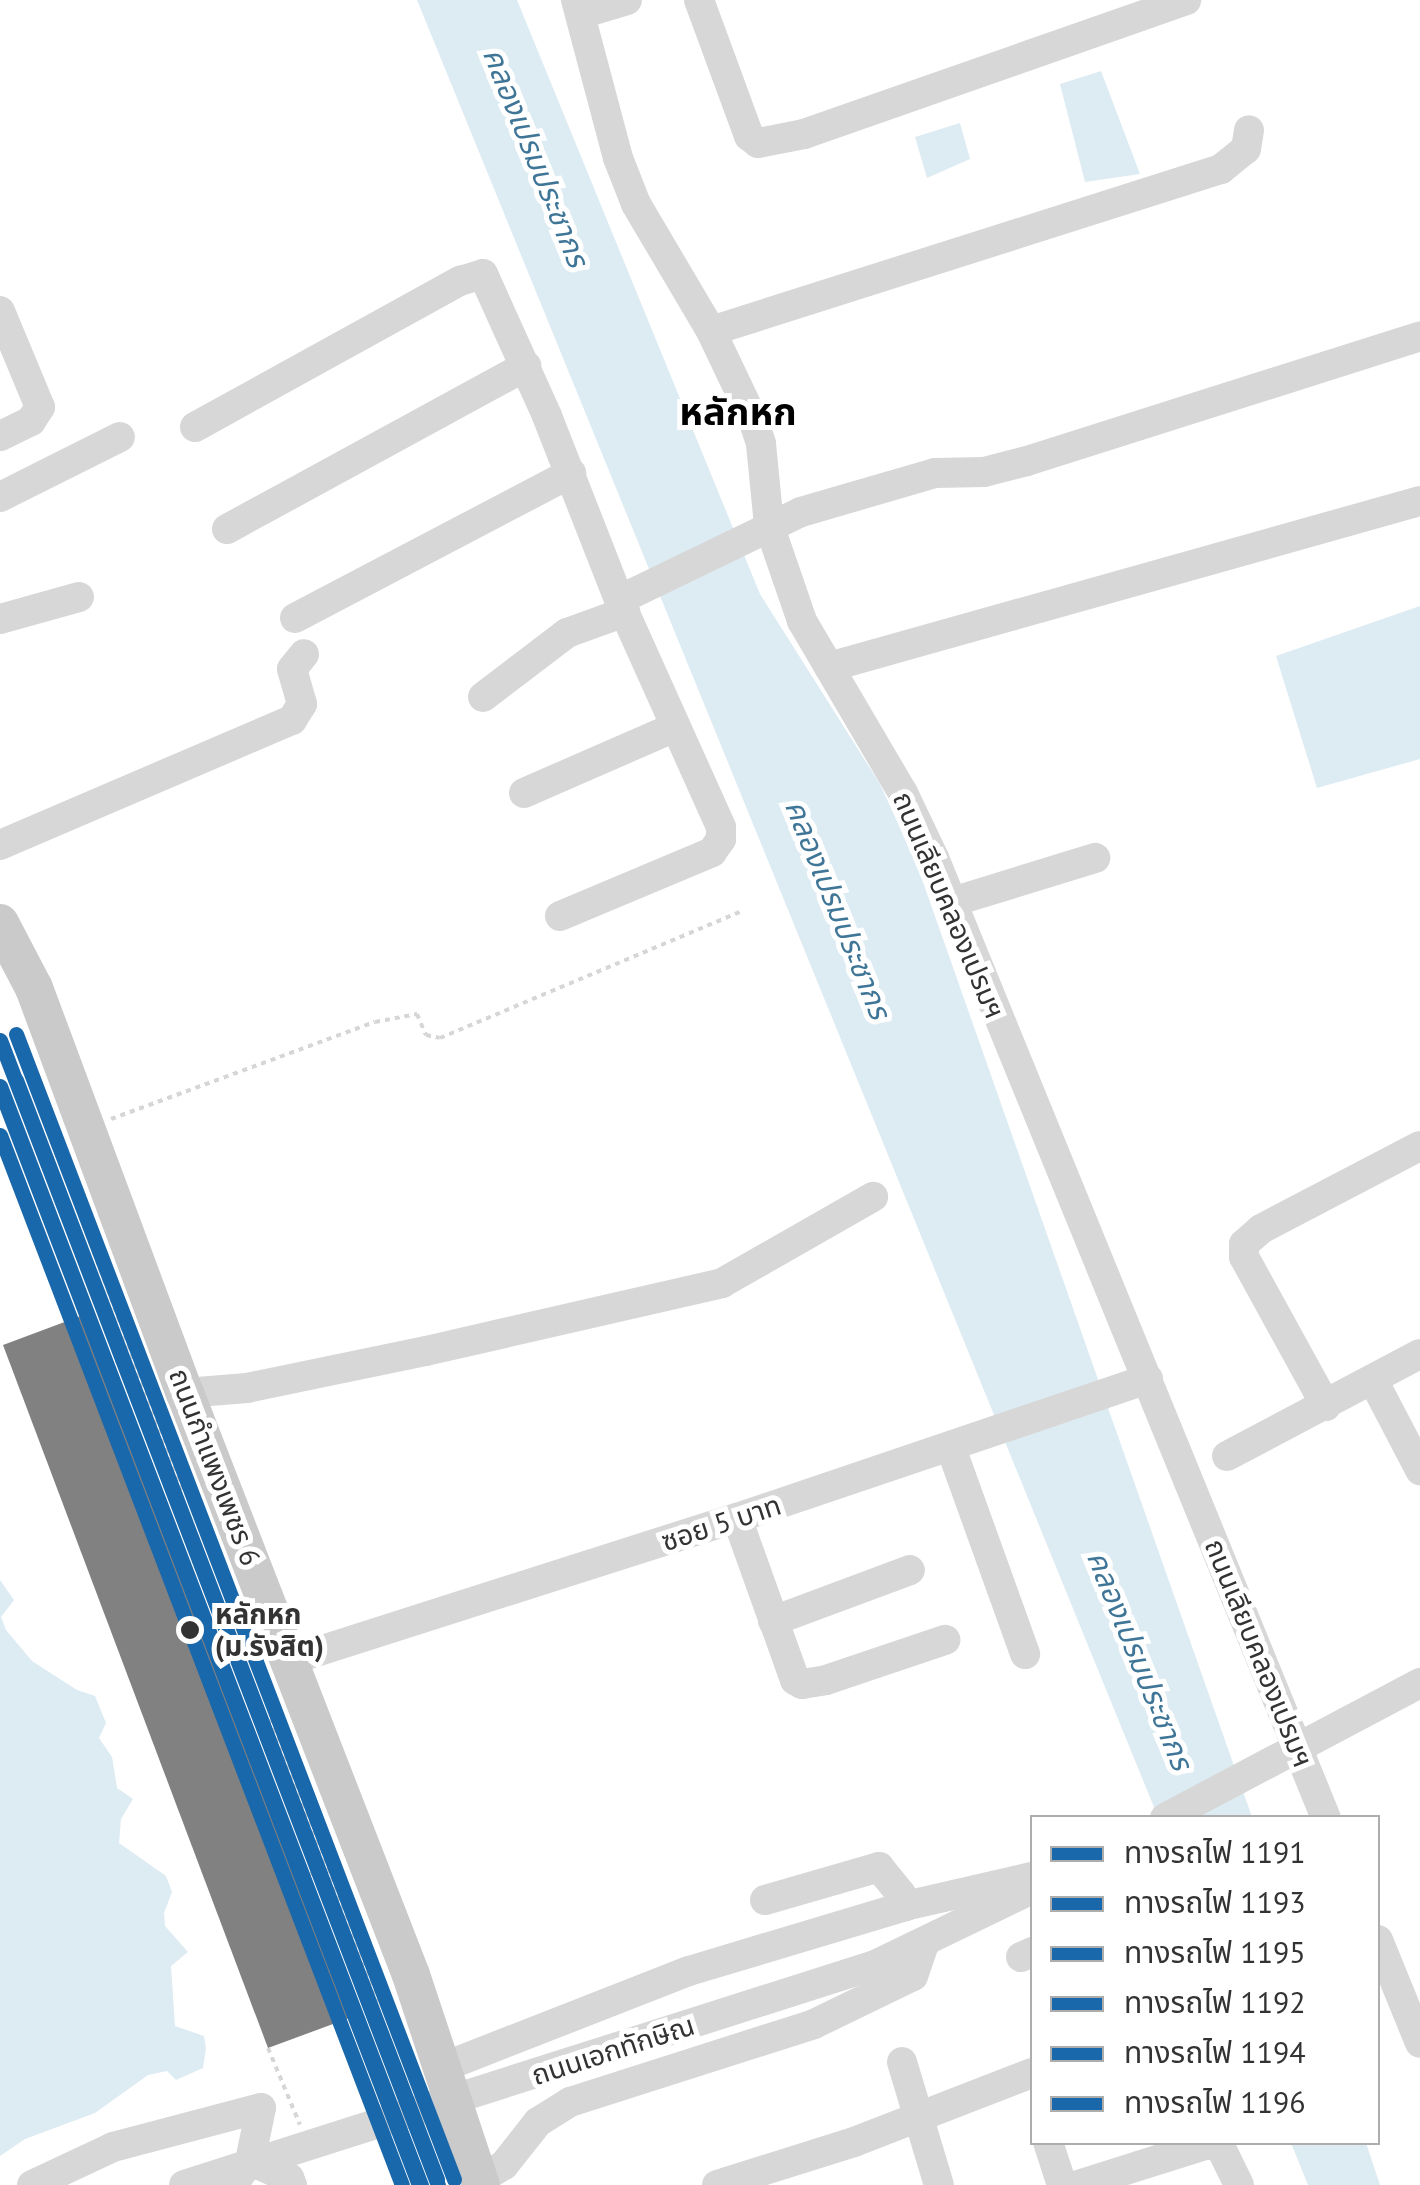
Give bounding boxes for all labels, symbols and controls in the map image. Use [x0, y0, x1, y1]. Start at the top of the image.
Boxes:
water label: คลองเปรมประชากร [476, 42, 596, 272]
district label: หลักหก [679, 388, 797, 434]
street label: ถนนเลียบคลองเปรมฯ [886, 786, 1012, 1024]
water label: คลองเปรมประชากร [778, 794, 898, 1024]
street label: ถนนกำแพงเพชร 6 [162, 1364, 268, 1570]
street label: ซอย 5 บาท [657, 1488, 785, 1558]
street label: ถนนเลียบคลองเปรมฯ [1198, 1534, 1320, 1772]
water label: คลองเปรมประชากร [1080, 1545, 1200, 1775]
place label: หลักหก (ม.รังสิต) [215, 1597, 324, 1663]
marker: หลักหก (ม.รังสิต) [174, 1614, 206, 1646]
legend [1030, 1815, 1380, 2145]
text: ทางรถไฟ 1191 [1124, 1832, 1306, 1871]
text: ทางรถไฟ 1193 [1124, 1882, 1306, 1921]
text: ทางรถไฟ 1195 [1124, 1932, 1306, 1971]
text: ทางรถไฟ 1192 [1124, 1982, 1306, 2021]
street label: ถนนเอกทักษิณ [527, 2008, 699, 2092]
text: ทางรถไฟ 1194 [1124, 2032, 1306, 2071]
text: ทางรถไฟ 1196 [1124, 2082, 1306, 2121]

